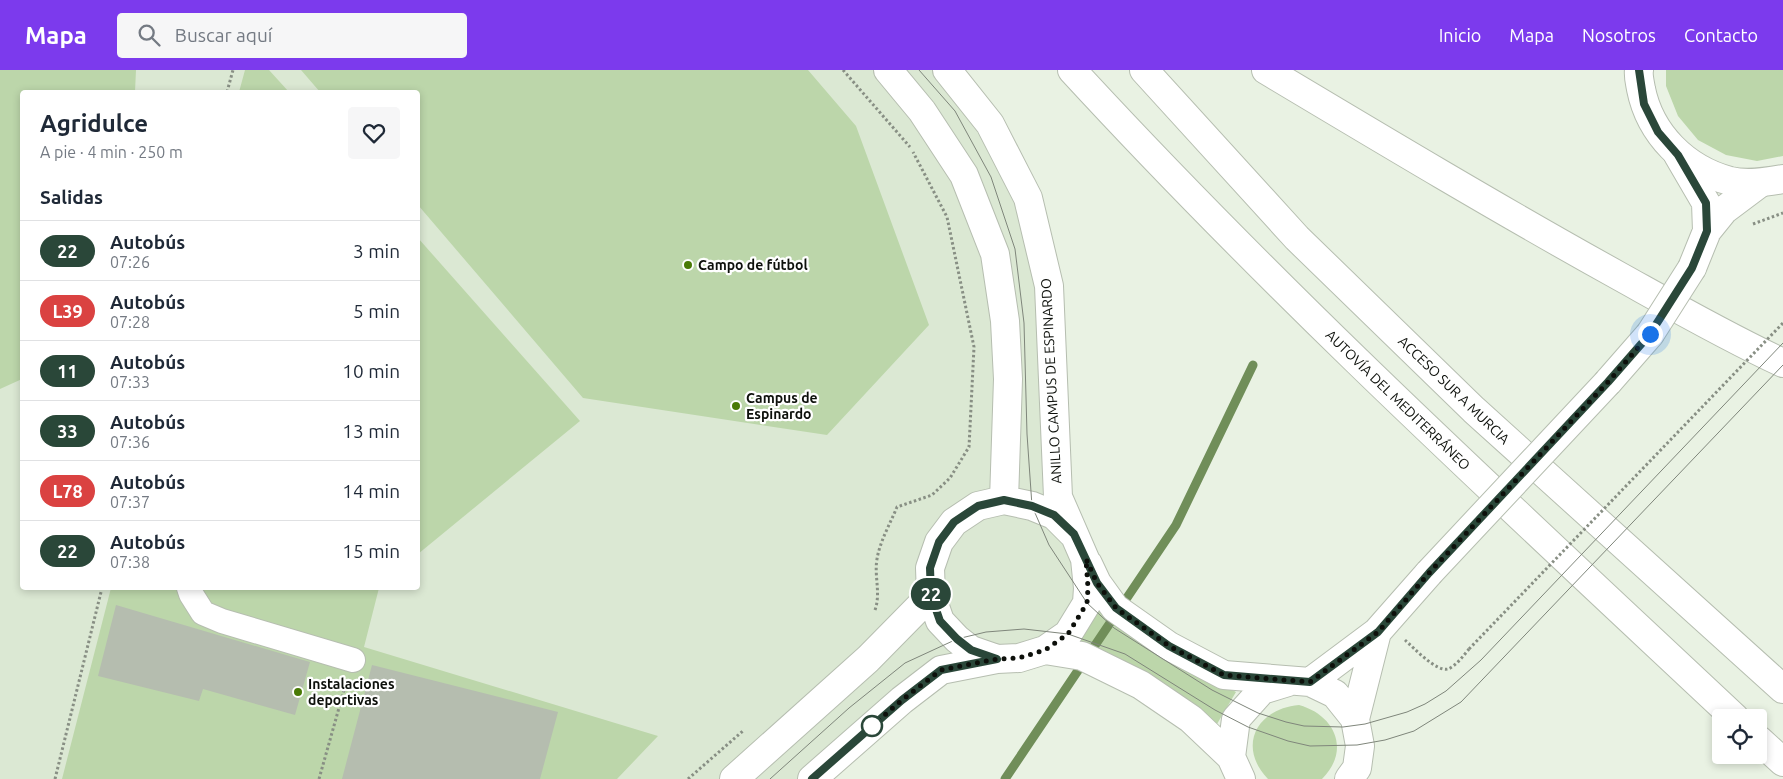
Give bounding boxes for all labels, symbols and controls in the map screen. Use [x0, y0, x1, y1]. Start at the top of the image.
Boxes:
search box [117, 13, 467, 58]
icon: search [135, 21, 163, 49]
text: Mapa [25, 22, 87, 49]
text: Buscar aquí [175, 24, 272, 46]
text: Inicio [1439, 25, 1481, 45]
text: Mapa [1509, 25, 1554, 45]
text: Nosotros [1582, 25, 1656, 45]
text: Contacto [1684, 25, 1758, 45]
button: heart [348, 107, 400, 159]
text: Agridulce [40, 110, 148, 137]
text: A pie · 4 min · 250 m [40, 143, 183, 161]
text: Salidas [40, 186, 103, 208]
text: Autobús [110, 231, 185, 253]
text: 3 min [353, 240, 400, 262]
text: 22 [57, 241, 78, 261]
text: 07:26 [110, 253, 150, 271]
place label: Campo de fútbol [698, 257, 808, 273]
marker: Campo de fútbol [682, 259, 694, 271]
street label: ANILLO CAMPUS DE ESPINARDO [1038, 278, 1064, 484]
text: Autobús [110, 291, 185, 313]
text: 5 min [353, 300, 400, 322]
text: L39 [52, 301, 83, 321]
text: 07:28 [110, 313, 150, 331]
your location [1638, 322, 1663, 347]
street label: AUTOVÍA DEL MEDITERRÁNEO [1323, 326, 1474, 473]
street label: ACCESO SUR A MURCIA [1395, 333, 1513, 447]
text: Autobús [110, 351, 185, 373]
text: 10 min [342, 360, 400, 382]
text: 11 [57, 361, 78, 381]
text: 07:33 [110, 373, 150, 391]
place label: Campus de Espinardo [746, 390, 818, 422]
marker: Campus de Espinardo [730, 400, 742, 412]
text: Autobús [110, 411, 185, 433]
text: 13 min [342, 420, 400, 442]
text: 33 [57, 421, 78, 441]
text: 07:36 [110, 433, 150, 451]
text: Autobús [110, 471, 185, 493]
text: 14 min [342, 480, 400, 502]
text: L78 [52, 481, 83, 501]
text: 07:37 [110, 493, 150, 511]
text: Autobús [110, 531, 185, 553]
text: 15 min [342, 540, 400, 562]
text: 22 [57, 541, 78, 561]
text: 07:38 [110, 553, 150, 571]
line badge: 22 [908, 578, 954, 610]
text: 22 [921, 584, 941, 604]
place label: Instalaciones deportivas [308, 676, 395, 708]
marker: Instalaciones deportivas [292, 686, 304, 698]
map controls [1712, 709, 1767, 764]
button: locate [1712, 709, 1767, 764]
unlabelled marker [861, 715, 883, 737]

